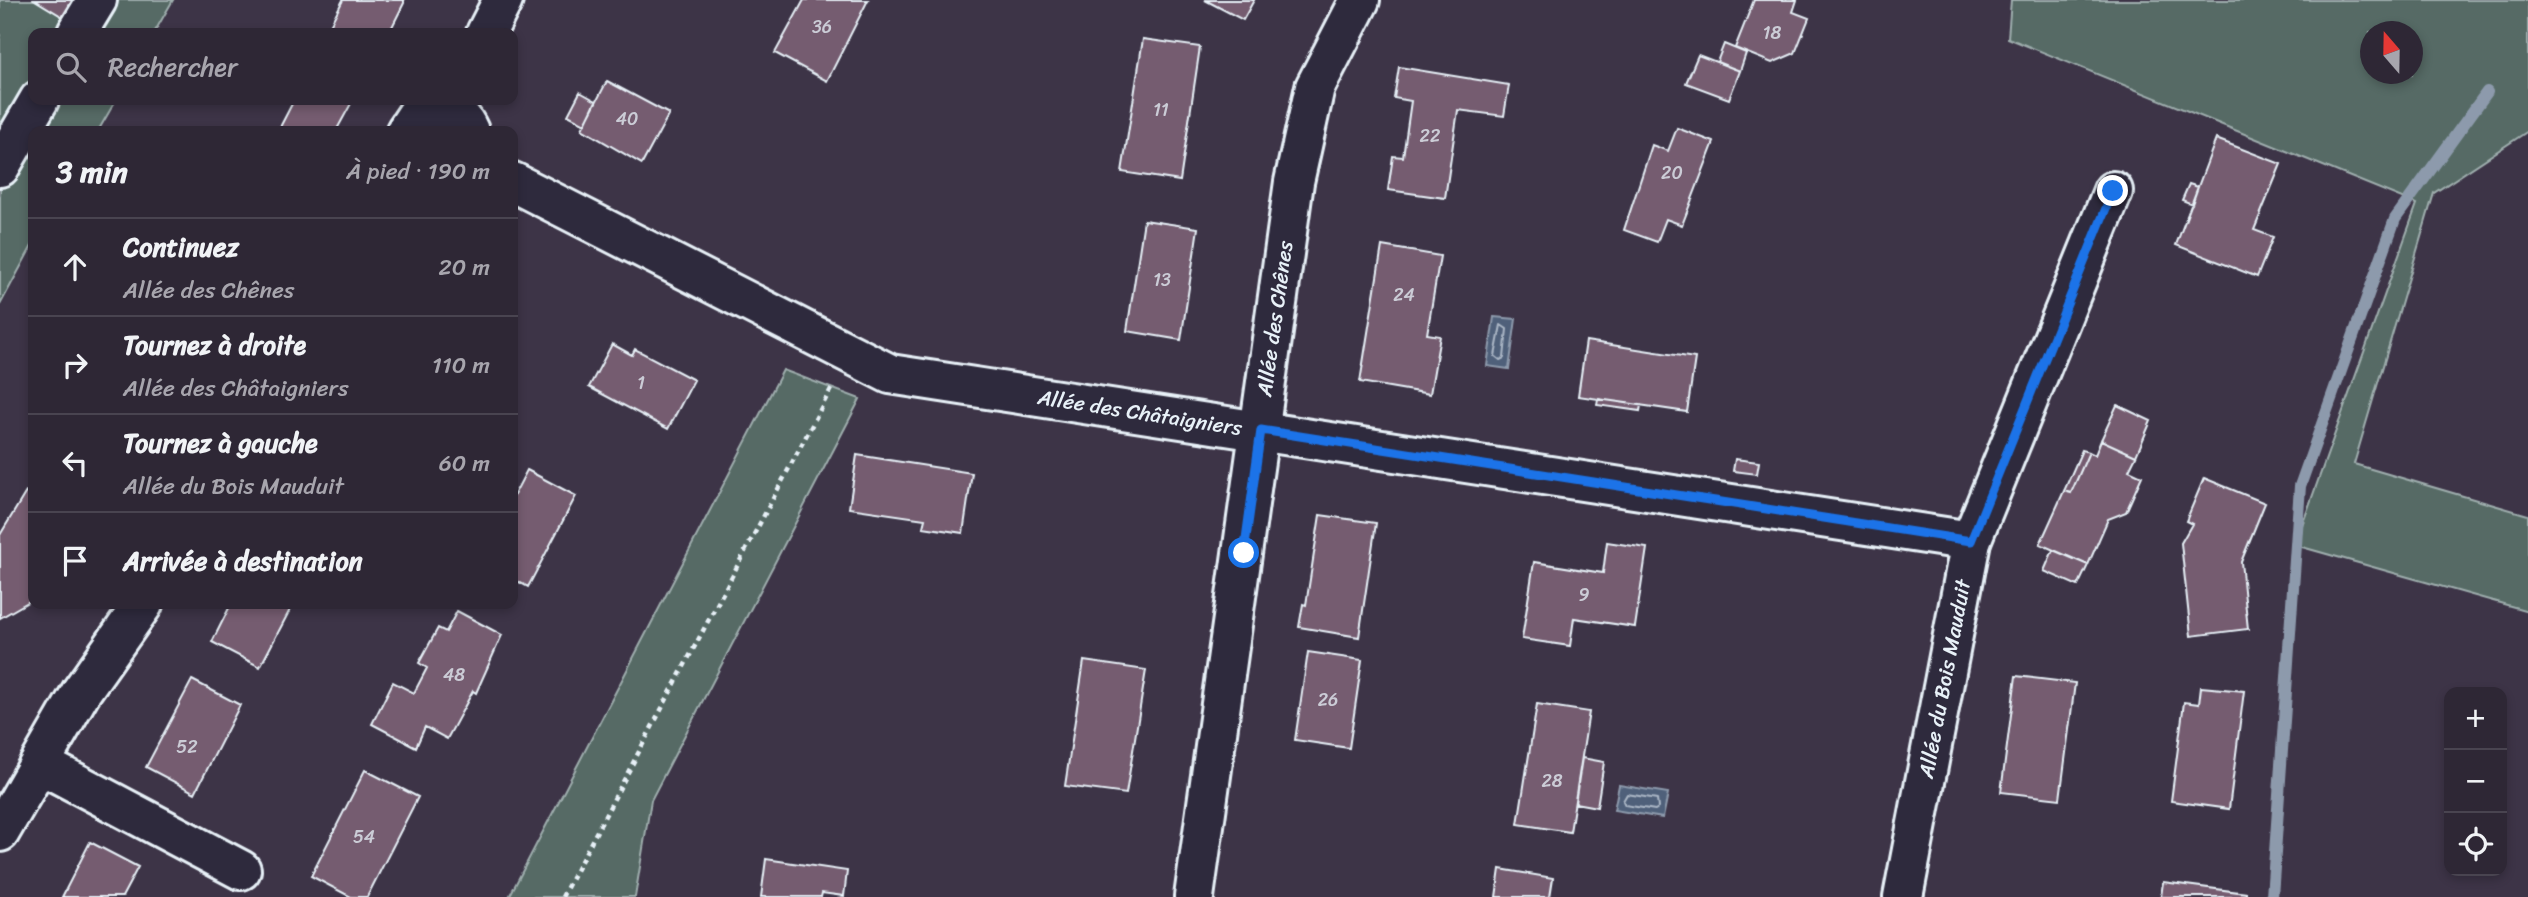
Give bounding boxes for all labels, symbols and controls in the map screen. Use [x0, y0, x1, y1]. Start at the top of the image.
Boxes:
house number: 36 [812, 11, 832, 43]
house number: 18 [1763, 17, 1781, 49]
north arrow [2360, 21, 2423, 84]
search box [28, 28, 518, 105]
text: Rechercher [108, 44, 238, 90]
icon: search [52, 48, 90, 86]
house number: 11 [1153, 94, 1169, 126]
house number: 40 [616, 103, 638, 135]
house number: 22 [1420, 120, 1440, 152]
text: 3 min [56, 145, 128, 199]
text: À pied · 190 m [346, 151, 490, 192]
house number: 20 [1661, 157, 1683, 189]
route end [2097, 175, 2128, 206]
text: Continuez [123, 224, 239, 270]
street label: Allée des Chênes [1245, 238, 1305, 400]
text: 20 m [439, 247, 490, 288]
icon: ahead [56, 248, 94, 286]
house number: 13 [1153, 264, 1171, 296]
text: Allée des Chênes [123, 270, 294, 311]
house number: 24 [1393, 279, 1415, 311]
text: Tournez à droite [123, 322, 306, 368]
text: 110 m [432, 345, 490, 386]
icon: right [56, 346, 94, 384]
house number: 1 [637, 367, 645, 399]
text: Allée des Châtaigniers [123, 368, 349, 409]
street label: Allée des Châtaigniers [1034, 378, 1245, 447]
text: Tournez à gauche [123, 420, 318, 466]
text: 60 m [439, 443, 490, 484]
icon: left [56, 444, 94, 482]
text: Allée du Bois Mauduit [123, 466, 344, 507]
route start [1228, 537, 1259, 568]
text: Arrivée à destination [123, 538, 363, 584]
icon: arrive [56, 542, 94, 580]
street label: Allée du Bois Mauduit [1907, 575, 1983, 783]
house number: 9 [1578, 579, 1590, 611]
house number: 48 [443, 659, 465, 691]
house number: 26 [1318, 684, 1338, 716]
map controls [2444, 687, 2507, 876]
button: + [2444, 687, 2507, 750]
house number: 52 [176, 731, 198, 763]
button: − [2444, 750, 2507, 813]
house number: 28 [1541, 765, 1563, 797]
button: locate [2444, 813, 2507, 876]
house number: 54 [353, 821, 375, 853]

